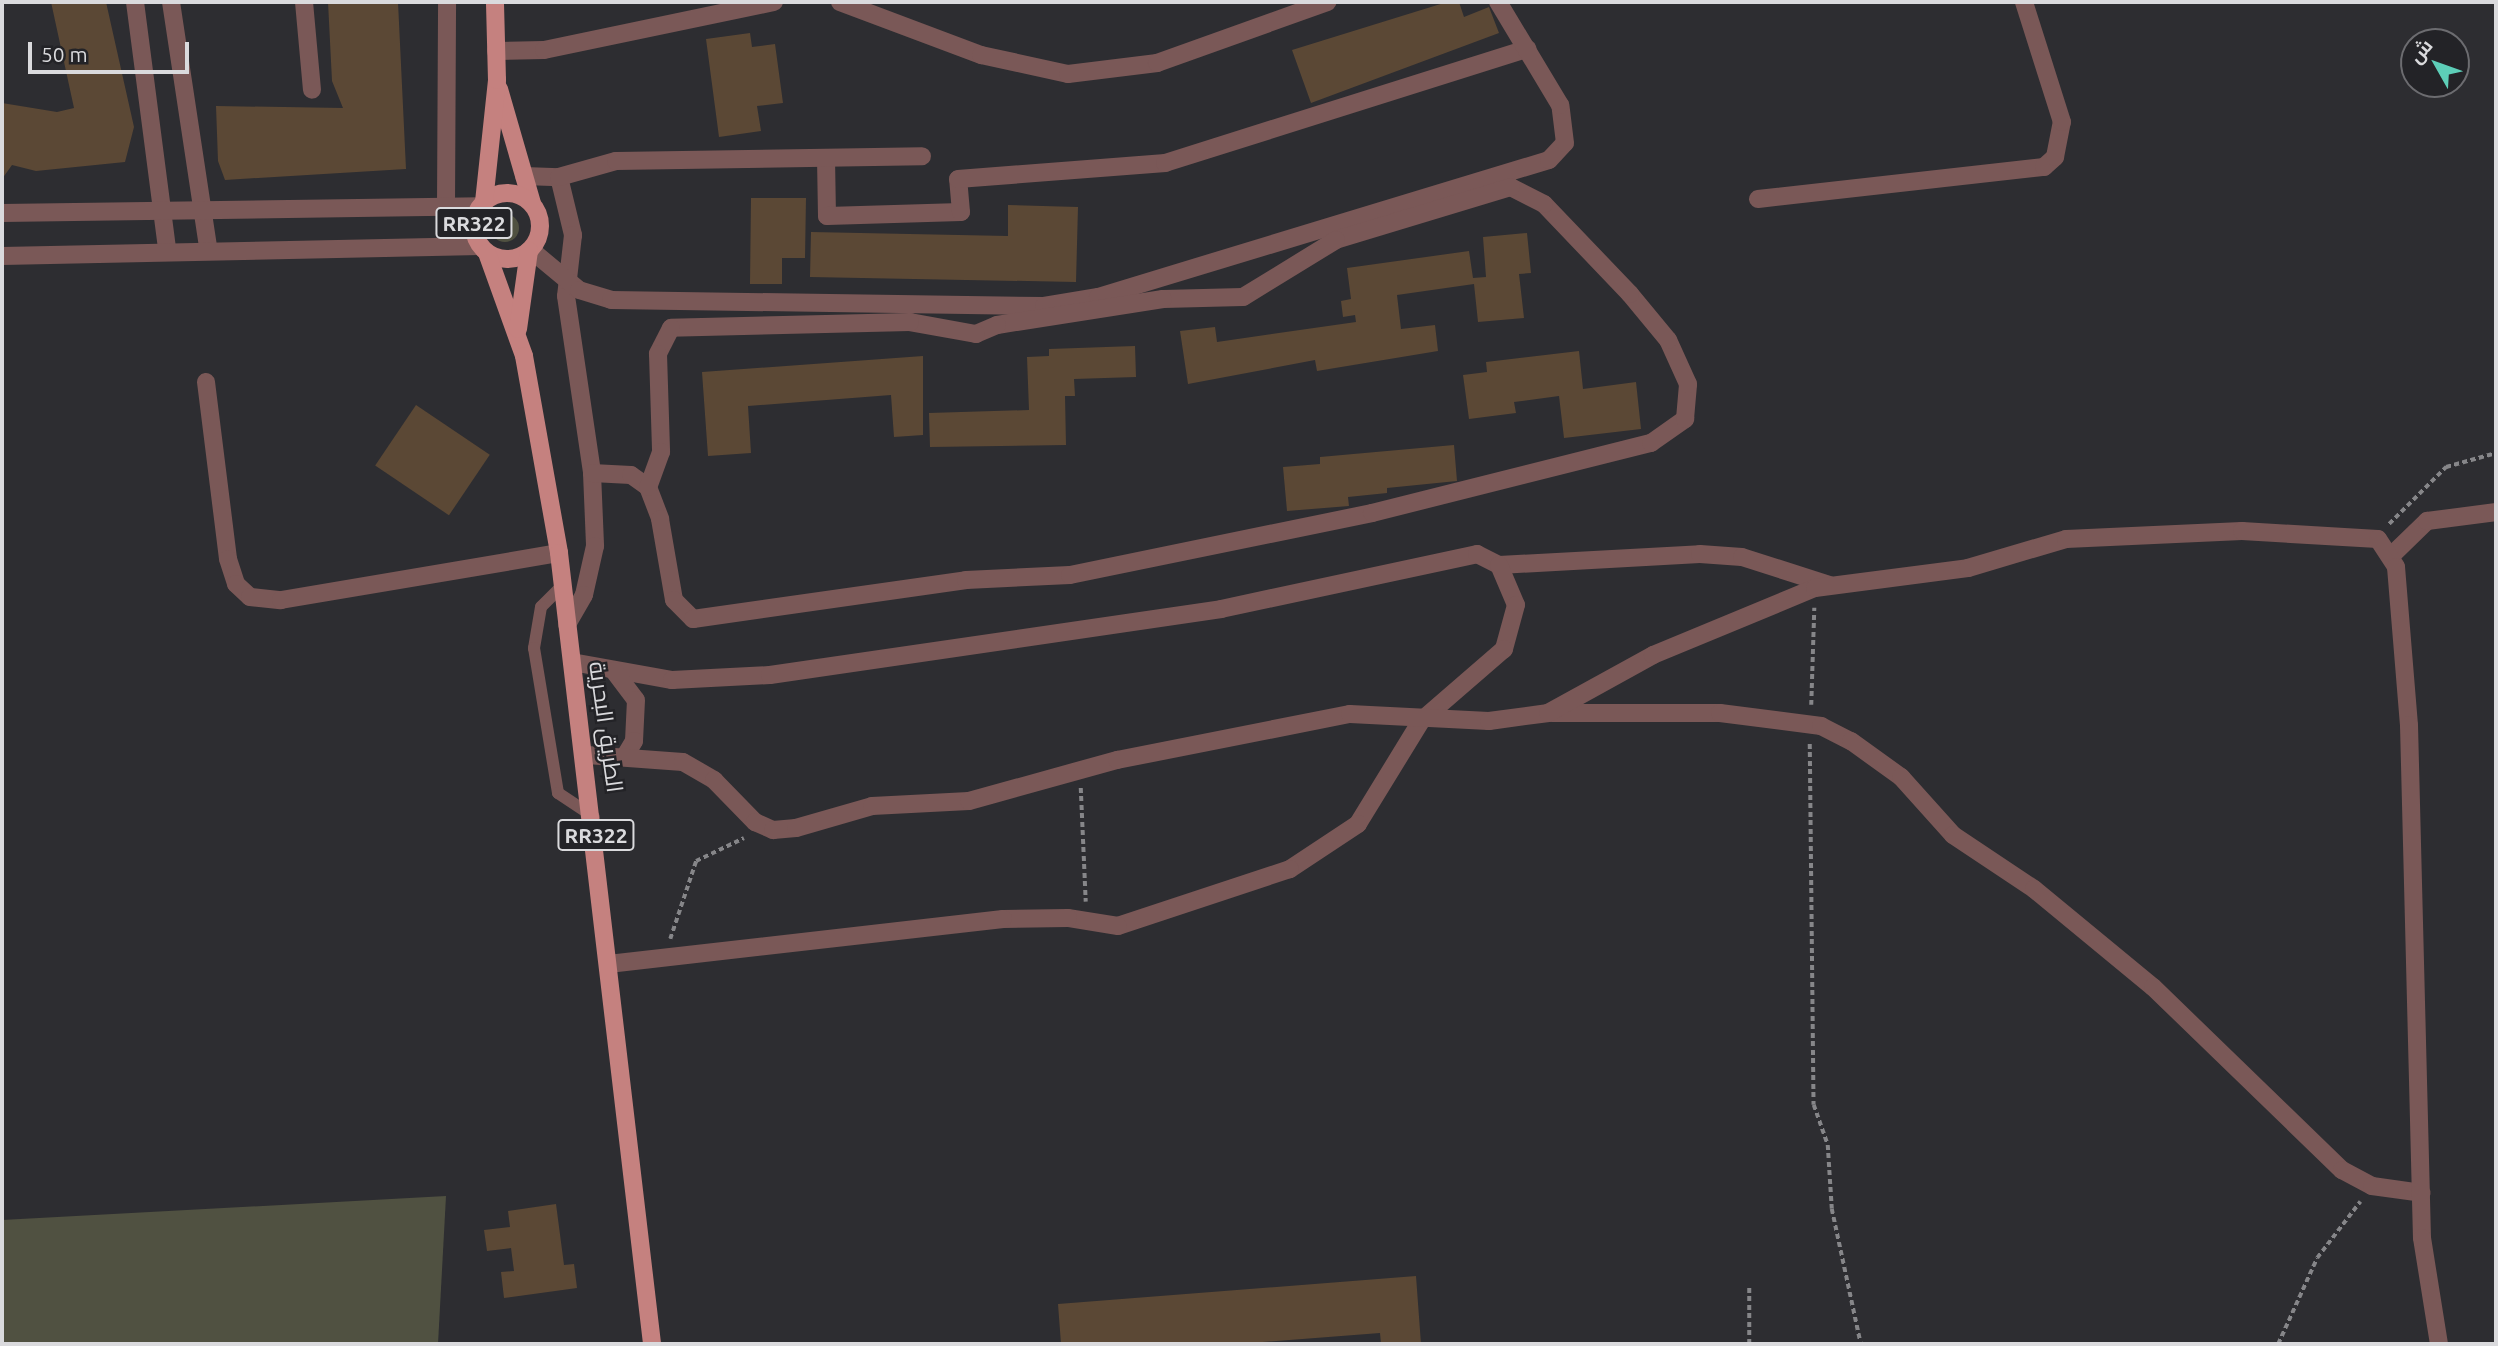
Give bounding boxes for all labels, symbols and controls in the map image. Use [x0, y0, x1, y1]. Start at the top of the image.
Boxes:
scale bar [32, 28, 192, 72]
north arrow [2400, 28, 2470, 98]
text: ش [2404, 34, 2437, 67]
text: 50 m [41, 42, 88, 66]
road number: RR322 [434, 206, 514, 241]
street label: الطريق البحرية [583, 660, 629, 794]
road number: RR322 [556, 818, 636, 852]

